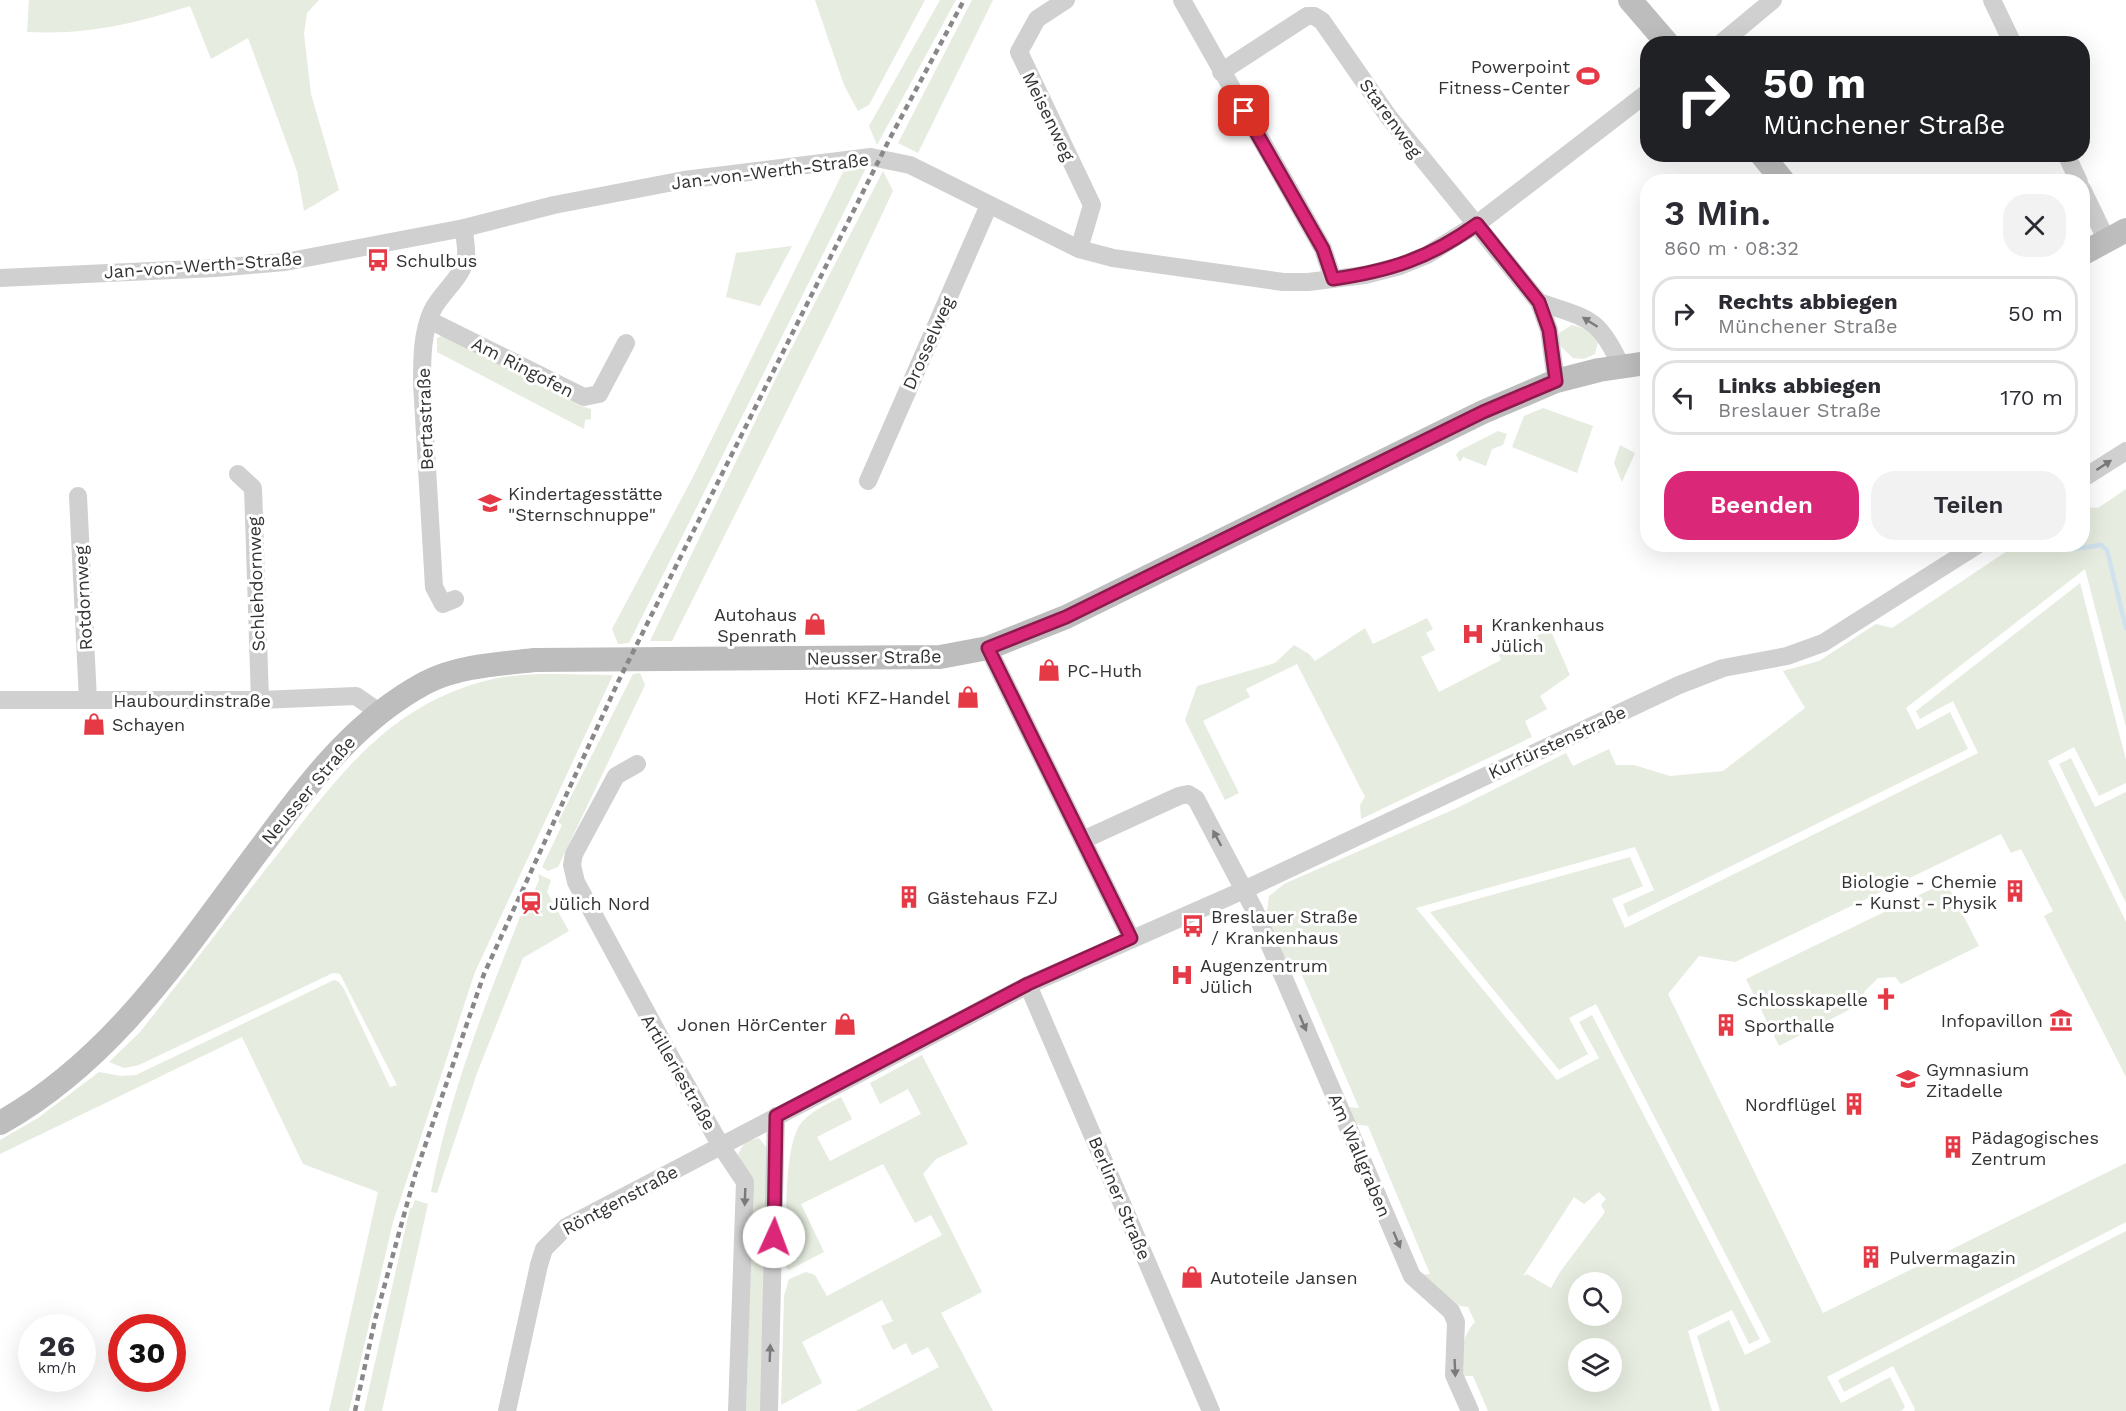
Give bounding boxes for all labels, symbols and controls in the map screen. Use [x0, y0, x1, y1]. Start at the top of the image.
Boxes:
place label: Powerpoint Fitness-Center [1438, 56, 1570, 98]
text: 50 m [1763, 59, 1866, 108]
icon: right [1664, 60, 1742, 138]
sports icon: Powerpoint Fitness-Center [1575, 63, 1601, 89]
street label: Meisenweg [1019, 68, 1080, 164]
street label: Starenweg [1355, 74, 1427, 162]
pin [1218, 85, 1269, 136]
icon: arrive [1227, 94, 1260, 127]
text: Münchener Straße [1763, 109, 2005, 141]
street label: Jan-von-Werth-Straße [670, 148, 870, 194]
text: 3 Min. [1664, 192, 1771, 234]
button: close [2003, 194, 2066, 257]
text: 860 m · 08:32 [1664, 236, 1799, 260]
bus stop icon: Schulbus [365, 247, 391, 273]
street label: Jan-von-Werth-Straße [103, 248, 303, 282]
place label: Schulbus [396, 250, 477, 271]
text: Rechts abbiegen [1718, 289, 1898, 314]
street label: Drosselweg [898, 293, 958, 393]
icon: right [1667, 297, 1700, 330]
text: 50 m [2008, 301, 2063, 326]
text: Münchener Straße [1718, 314, 1897, 338]
one-way arrow [1582, 317, 1598, 328]
street label: Am Ringofen [469, 332, 577, 402]
street label: Bertastraße [413, 367, 437, 471]
text: Links abbiegen [1718, 373, 1881, 398]
icon: left [1667, 381, 1700, 414]
text: 170 m [2000, 385, 2063, 410]
text: Breslauer Straße [1718, 398, 1881, 422]
one-way arrow [2096, 460, 2112, 471]
button: Beenden [1664, 471, 1859, 540]
button: Teilen [1871, 471, 2066, 540]
place label: Kindertagesstätte "Sternschnuppe" [508, 483, 663, 525]
school or university icon: Kindertagesstätte "Sternschnuppe" [477, 490, 503, 516]
street label: Schlehdornweg [243, 516, 269, 652]
street label: Rotdornweg [70, 545, 96, 651]
place label: Autohaus Spenrath [714, 604, 797, 646]
shop icon: Autohaus Spenrath [802, 611, 828, 637]
place label: Krankenhaus Jülich [1491, 614, 1605, 656]
hospital icon: Krankenhaus Jülich [1460, 621, 1486, 647]
street label: Neusser Straße [806, 645, 942, 669]
shop icon: PC-Huth [1036, 657, 1062, 683]
place label: PC-Huth [1067, 660, 1142, 681]
shop icon: Hoti KFZ-Handel [955, 684, 981, 710]
place label: Hoti KFZ-Handel [804, 687, 950, 708]
street label: Haubourdinstraße [113, 690, 271, 711]
street label: Kurfürstenstraße [1485, 701, 1629, 783]
shop icon: Schayen [81, 711, 107, 737]
place label: Schayen [112, 714, 185, 735]
street label: Neusser Straße [257, 732, 359, 848]
one-way arrow [1212, 830, 1222, 847]
place label: Biologie - Chemie - Kunst - Physik [1841, 871, 1997, 913]
building icon: Biologie - Chemie - Kunst - Physik [2002, 878, 2028, 904]
building icon: Gästehaus FZJ [896, 884, 922, 910]
place label: Gästehaus FZJ [927, 887, 1058, 908]
station icon: Jülich Nord [518, 890, 544, 916]
place label: Jülich Nord [549, 893, 650, 914]
place label: Breslauer Straße / Krankenhaus [1211, 906, 1358, 948]
bus stop icon: Breslauer Straße / Krankenhaus [1180, 913, 1206, 939]
place label: Augenzentrum Jülich [1200, 955, 1328, 997]
hospital icon: Augenzentrum Jülich [1169, 962, 1195, 988]
church icon: Schlosskapelle [1873, 986, 1899, 1012]
place label: Schlosskapelle [1737, 989, 1868, 1010]
museum icon: Infopavillon [2048, 1007, 2074, 1033]
street label: Artilleriestraße [637, 1010, 721, 1134]
place label: Infopavillon [1941, 1010, 2043, 1031]
shop icon: Jonen HörCenter [832, 1011, 858, 1037]
building icon: Sporthalle [1713, 1012, 1739, 1038]
place label: Jonen HörCenter [677, 1014, 827, 1035]
one-way arrow [1298, 1014, 1308, 1032]
place label: Sporthalle [1744, 1015, 1835, 1036]
place label: Gymnasium Zitadelle [1926, 1059, 2029, 1101]
school or university icon: Gymnasium Zitadelle [1895, 1066, 1921, 1092]
street label: Am Wallgraben [1325, 1090, 1395, 1220]
building icon: Nordflügel [1841, 1091, 1867, 1117]
place label: Nordflügel [1745, 1094, 1836, 1115]
place label: Pädagogisches Zentrum [1971, 1127, 2099, 1169]
street label: Berliner Straße [1085, 1133, 1155, 1263]
building icon: Pädagogisches Zentrum [1940, 1134, 1966, 1160]
street label: Röntgenstraße [559, 1161, 681, 1239]
one-way arrow [740, 1187, 750, 1206]
position arrow [742, 1205, 806, 1269]
one-way arrow [1392, 1232, 1401, 1249]
building icon: Pulvermagazin [1858, 1244, 1884, 1270]
place label: Pulvermagazin [1889, 1247, 2016, 1268]
shop icon: Autoteile Jansen [1179, 1264, 1205, 1290]
place label: Autoteile Jansen [1210, 1267, 1358, 1288]
map controls [1568, 1272, 1622, 1392]
button: search [1568, 1272, 1622, 1326]
speed limit sign: 30 [108, 1314, 186, 1392]
text: 26 [39, 1328, 75, 1363]
button: layers [1568, 1338, 1622, 1392]
one-way arrow [766, 1343, 775, 1362]
text: km/h [38, 1359, 76, 1377]
one-way arrow [1451, 1359, 1460, 1378]

